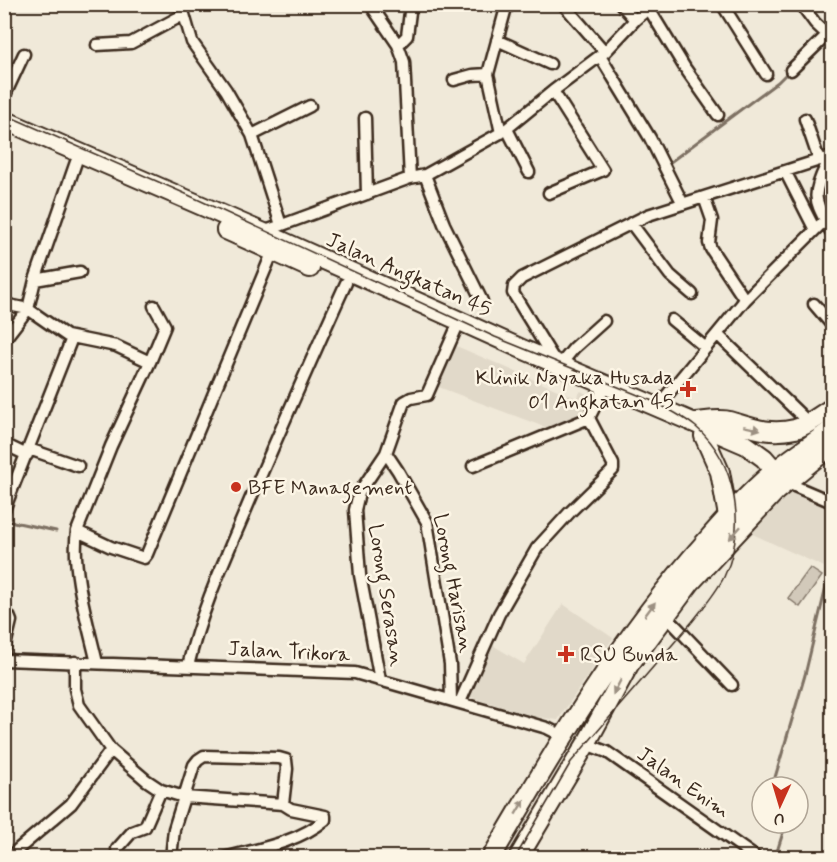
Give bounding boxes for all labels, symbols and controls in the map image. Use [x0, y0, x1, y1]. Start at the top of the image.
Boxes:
street label: Jalan Angkatan 45 [321, 226, 496, 326]
place label: Klinik Nayaka Husada 01 Angkatan 45 [475, 364, 674, 418]
marker: Klinik Nayaka Husada 01 Angkatan 45 [679, 380, 697, 398]
one-way arrow [743, 424, 761, 434]
place label: BFE Management [248, 474, 413, 504]
marker: BFE Management [229, 480, 243, 494]
street label: Lorong Harisan [424, 511, 480, 656]
street label: Lorong Serasan [359, 522, 411, 669]
one-way arrow [728, 526, 742, 541]
one-way arrow [644, 601, 656, 617]
street label: Jalan Trikora [227, 635, 351, 669]
place label: RSU Bunda [580, 641, 678, 669]
marker: RSU Bunda [557, 645, 575, 663]
one-way arrow [612, 679, 622, 696]
street label: Jalan Enim [631, 740, 736, 825]
north arrow [750, 775, 810, 835]
one-way arrow [515, 799, 526, 815]
text: U [773, 808, 785, 829]

